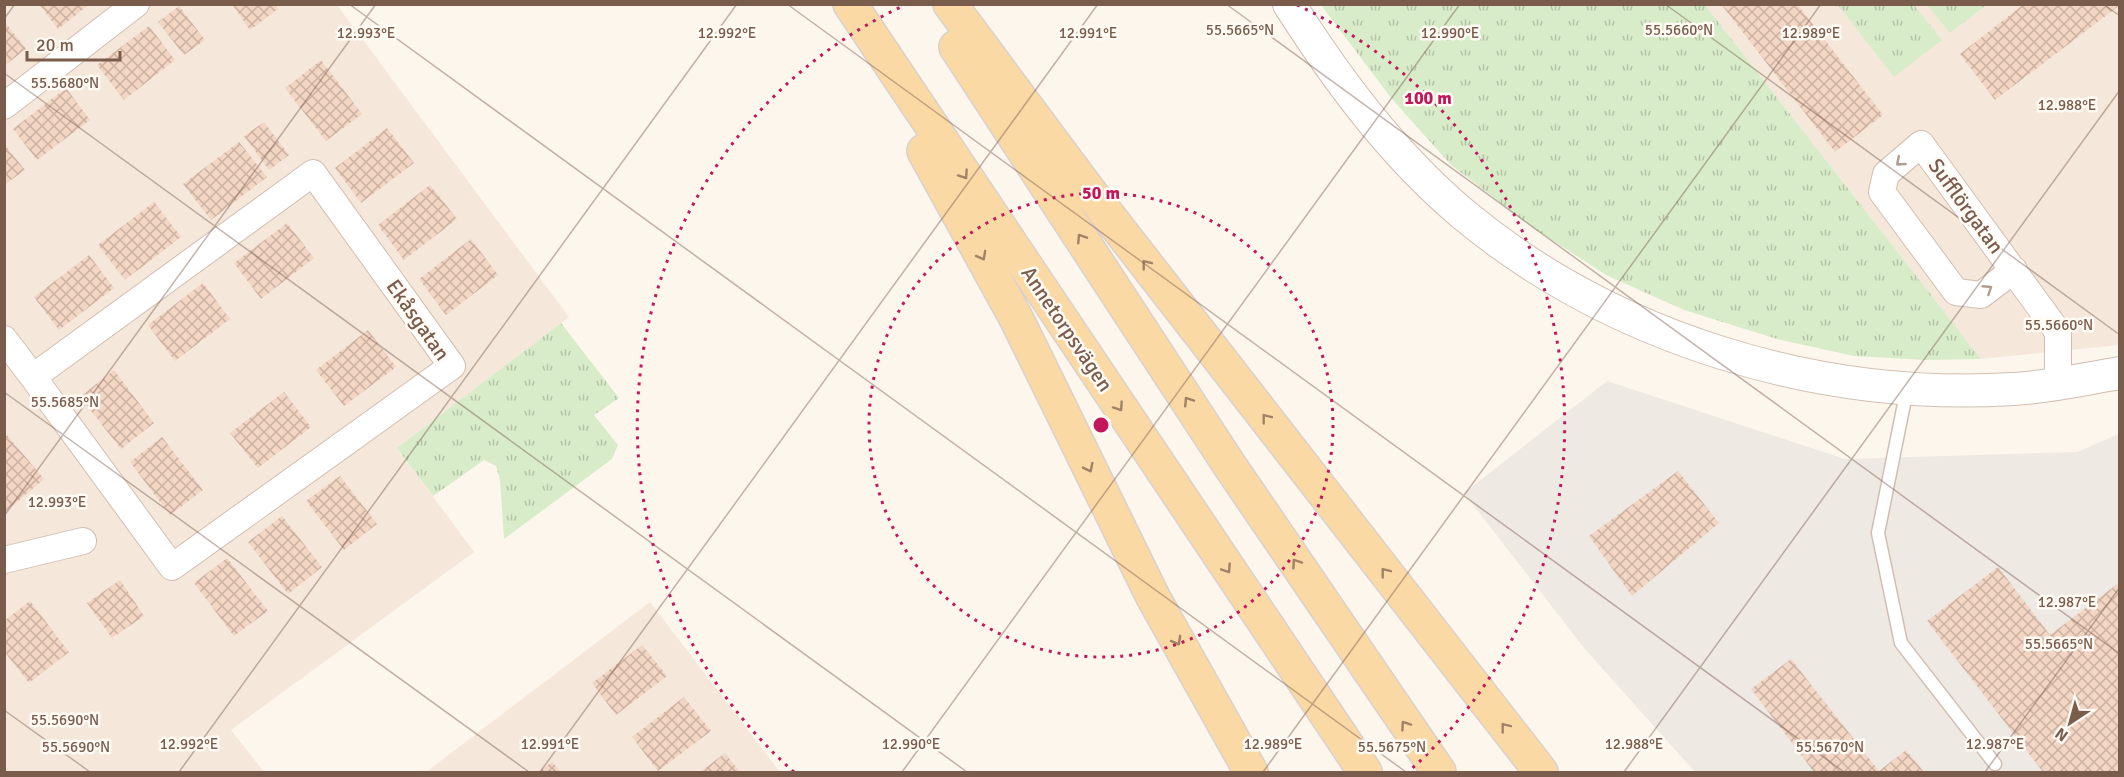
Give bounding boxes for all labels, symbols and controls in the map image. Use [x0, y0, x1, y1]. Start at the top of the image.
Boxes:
text: 55.5665°N [1206, 21, 1274, 39]
text: 55.5660°N [1645, 21, 1713, 39]
scale bar [27, 24, 120, 62]
text: 12.993°E [337, 24, 395, 42]
text: 12.992°E [698, 24, 756, 42]
text: 12.991°E [1059, 24, 1117, 42]
text: 12.990°E [1421, 24, 1479, 42]
text: 12.989°E [1782, 24, 1840, 42]
text: 20 m [36, 34, 74, 56]
text: 55.5680°N [31, 74, 99, 92]
text: 100 m [1404, 87, 1452, 109]
text: 12.988°E [2038, 96, 2096, 114]
street label: Sufflörgatan [1923, 153, 2009, 259]
one-way arrow [1896, 155, 1907, 166]
one-way arrow [957, 169, 968, 180]
text: 50 m [1082, 182, 1120, 204]
one-way arrow [1077, 233, 1088, 244]
one-way arrow [975, 250, 986, 260]
one-way arrow [1143, 260, 1154, 271]
street label: Annetorpsvägen [1016, 261, 1118, 397]
street label: Ekåsgatan [381, 274, 455, 366]
one-way arrow [1981, 286, 1992, 297]
text: 55.5660°N [2025, 316, 2093, 334]
text: 55.5685°N [31, 393, 99, 411]
one-way arrow [1183, 397, 1195, 407]
one-way arrow [1112, 401, 1123, 412]
one-way arrow [1262, 414, 1273, 425]
centre of rings [1091, 415, 1111, 435]
one-way arrow [1081, 461, 1093, 472]
text: 12.993°E [28, 493, 86, 511]
one-way arrow [1292, 559, 1303, 570]
one-way arrow [1220, 563, 1231, 574]
one-way arrow [1382, 568, 1393, 579]
text: 12.987°E [2038, 593, 2096, 611]
one-way arrow [1170, 635, 1182, 645]
text: 55.5665°N [2025, 635, 2093, 653]
north arrow [2040, 693, 2100, 753]
text: 55.5690°N [31, 711, 99, 729]
one-way arrow [1401, 720, 1412, 731]
one-way arrow [1501, 722, 1512, 733]
text: N [2051, 723, 2072, 746]
text: 12.992°E [160, 735, 218, 753]
text: 12.991°E [521, 735, 579, 753]
text: 12.990°E [882, 735, 940, 753]
text: 12.989°E [1244, 735, 1302, 753]
text: 12.988°E [1605, 735, 1663, 753]
text: 12.987°E [1966, 735, 2024, 753]
text: 55.5690°N [42, 738, 110, 756]
text: 55.5675°N [1358, 738, 1426, 756]
text: 55.5670°N [1796, 738, 1864, 756]

